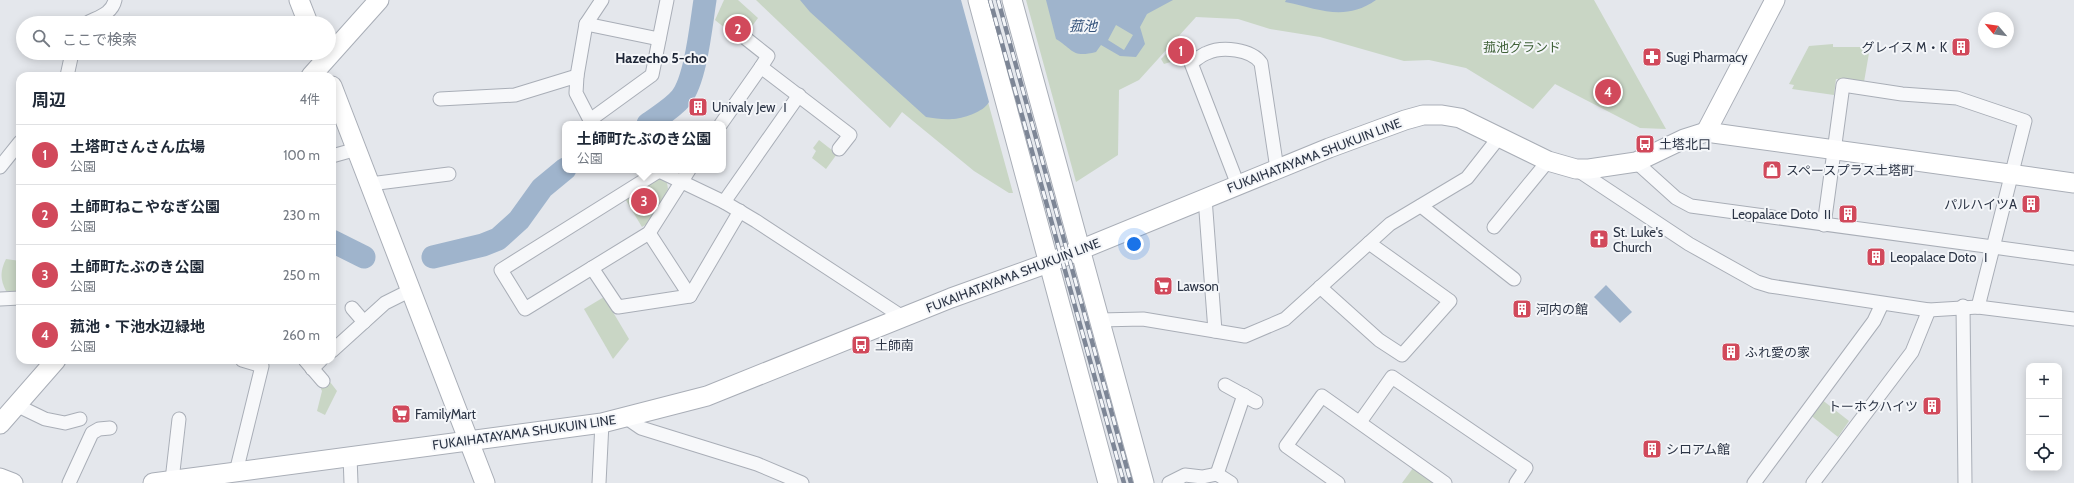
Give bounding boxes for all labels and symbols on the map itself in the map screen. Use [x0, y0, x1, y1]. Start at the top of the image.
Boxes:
north arrow [1978, 12, 2014, 48]
pin: 2 [725, 14, 751, 44]
water label: 菰池 [1069, 17, 1099, 35]
pin: 1 [1168, 36, 1194, 66]
building icon: グレイス M・K [1950, 36, 1972, 58]
park label: 菰池グランド [1483, 39, 1561, 55]
place label: グレイス M・K [1862, 39, 1948, 55]
pharmacy icon: Sugi Pharmacy [1641, 46, 1663, 68]
district label: Hazecho 5-cho [615, 49, 707, 67]
place label: Sugi Pharmacy [1666, 49, 1748, 65]
pin: 4 [1595, 77, 1621, 107]
building icon: Univaly Jew Ⅰ [687, 96, 709, 118]
place label: Univaly Jew Ⅰ [712, 99, 791, 115]
street label: FUKAIHATAYAMA SHUKUIN LINE [1225, 114, 1403, 196]
bus stop icon: 土塔北口 [1634, 133, 1656, 155]
place label: 土塔北口 [1659, 136, 1711, 152]
shop icon: スペースプラス土塔町 [1761, 159, 1783, 181]
place label: スペースプラス土塔町 [1786, 162, 1914, 178]
pin: 3 [631, 186, 657, 216]
building icon: パルハイツA [2020, 193, 2042, 215]
place label: パルハイツA [1944, 196, 2017, 212]
building icon: Leopalace Doto Ⅱ [1837, 203, 1859, 225]
place label: Leopalace Doto Ⅱ [1732, 206, 1834, 222]
place label: St. Luke's Church [1613, 224, 1664, 255]
church icon: St. Luke's Church [1588, 228, 1610, 250]
street label: FUKAIHATAYAMA SHUKUIN LINE [924, 234, 1102, 316]
your location [1124, 234, 1144, 254]
building icon: Leopalace Doto Ⅰ [1865, 246, 1887, 268]
place label: Leopalace Doto Ⅰ [1890, 249, 1992, 265]
supermarket icon: Lawson [1152, 275, 1174, 297]
place label: Lawson [1177, 278, 1219, 294]
building icon: 河内の館 [1511, 298, 1533, 320]
place label: 河内の館 [1536, 301, 1588, 317]
bus stop icon: 土師南 [850, 334, 872, 356]
place label: 土師南 [875, 337, 914, 353]
building icon: ふれ愛の家 [1720, 341, 1742, 363]
place label: ふれ愛の家 [1745, 344, 1810, 360]
building icon: トーホクハイツ [1921, 395, 1943, 417]
place label: トーホクハイツ [1828, 398, 1918, 414]
supermarket icon: FamilyMart [390, 403, 412, 425]
place label: FamilyMart [415, 406, 476, 422]
street label: FUKAIHATAYAMA SHUKUIN LINE [431, 411, 617, 453]
building icon: シロアム館 [1641, 438, 1663, 460]
place label: シロアム館 [1666, 441, 1730, 457]

